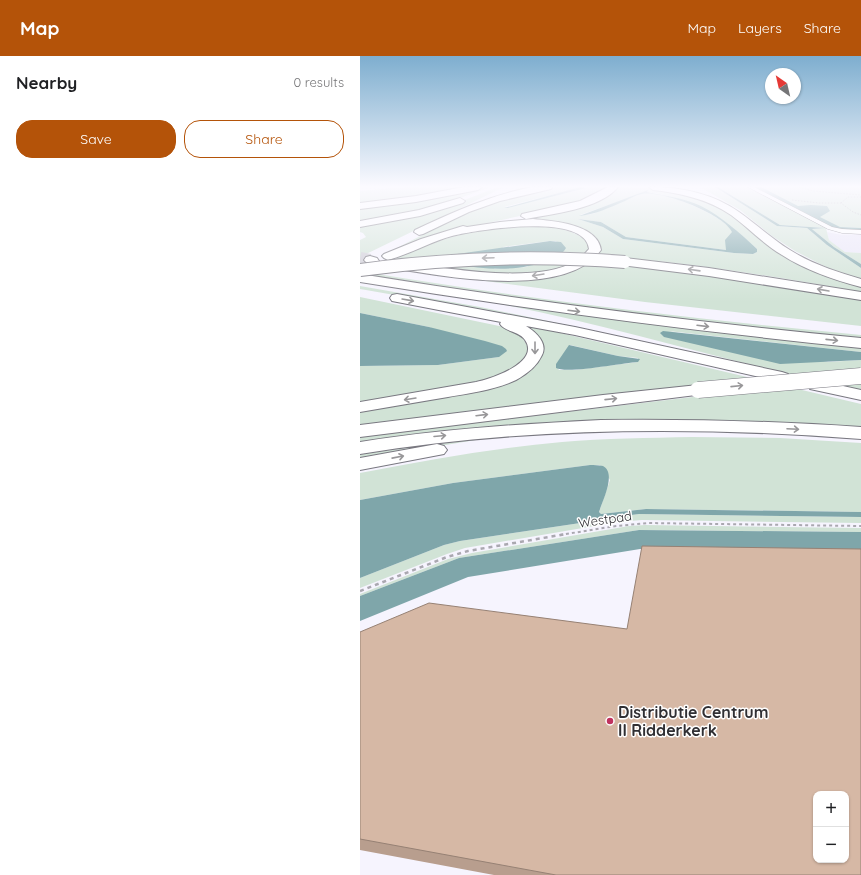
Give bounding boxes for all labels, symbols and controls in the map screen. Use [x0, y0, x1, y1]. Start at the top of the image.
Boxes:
text: Map [20, 16, 59, 40]
text: Map [687, 19, 716, 37]
text: Layers [738, 19, 782, 37]
text: Share [804, 19, 841, 37]
north arrow [765, 68, 801, 104]
text: Nearby [16, 72, 77, 93]
text: 0 results [293, 74, 344, 90]
button: Save [16, 120, 176, 158]
button: Share [184, 120, 344, 158]
one-way arrow [482, 254, 495, 262]
one-way arrow [688, 266, 701, 274]
one-way arrow [532, 271, 545, 279]
one-way arrow [816, 285, 829, 293]
one-way arrow [401, 296, 414, 304]
one-way arrow [567, 307, 580, 315]
one-way arrow [696, 323, 709, 330]
one-way arrow [825, 336, 838, 343]
one-way arrow [531, 341, 539, 354]
one-way arrow [730, 383, 743, 390]
one-way arrow [404, 395, 417, 403]
one-way arrow [604, 396, 617, 403]
one-way arrow [475, 411, 488, 419]
one-way arrow [786, 425, 799, 432]
one-way arrow [433, 433, 446, 440]
one-way arrow [391, 452, 404, 460]
street label: Westpad [577, 507, 633, 531]
place label: Distributie Centrum II Ridderkerk [618, 702, 769, 740]
marker: Distributie Centrum II Ridderkerk [605, 716, 615, 726]
map controls [813, 791, 849, 863]
button: + [813, 791, 849, 827]
button: − [813, 827, 849, 863]

